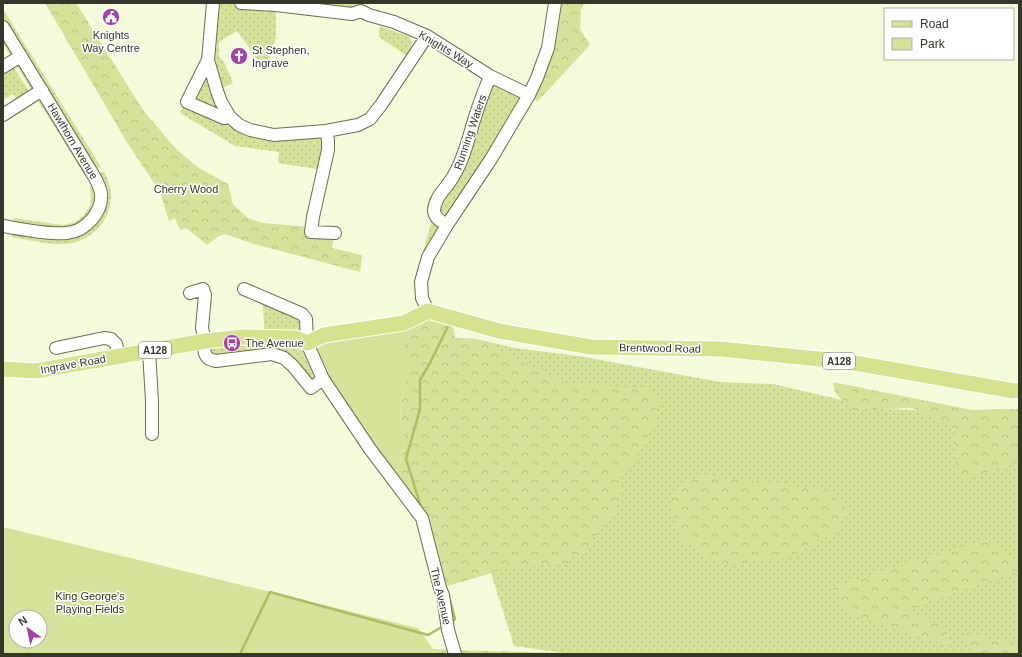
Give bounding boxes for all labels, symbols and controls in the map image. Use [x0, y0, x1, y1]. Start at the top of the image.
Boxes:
public building icon: Knights Way Centre [101, 7, 121, 27]
legend [884, 8, 1014, 60]
text: Road [920, 17, 949, 31]
street label: Knights Way [417, 28, 476, 70]
place label: Knights Way Centre [82, 29, 140, 54]
text: Park [920, 37, 946, 51]
place label: St Stephen, Ingrave [252, 44, 310, 69]
church icon: St Stephen, Ingrave [229, 46, 249, 66]
street label: Running Waters [452, 92, 489, 171]
street label: Hawthorn Avenue [46, 101, 100, 181]
park label: Cherry Wood [154, 183, 218, 195]
bus stop icon: The Avenue [222, 333, 242, 353]
place label: The Avenue [245, 337, 304, 349]
street label: Brentwood Road [619, 341, 701, 355]
road number: A128 [139, 342, 171, 358]
street label: Ingrave Road [39, 352, 107, 376]
road number: A128 [823, 353, 855, 369]
street label: The Avenue [429, 566, 453, 626]
park label: King George's Playing Fields [55, 590, 125, 615]
north arrow [8, 609, 48, 649]
text: N [16, 613, 29, 628]

